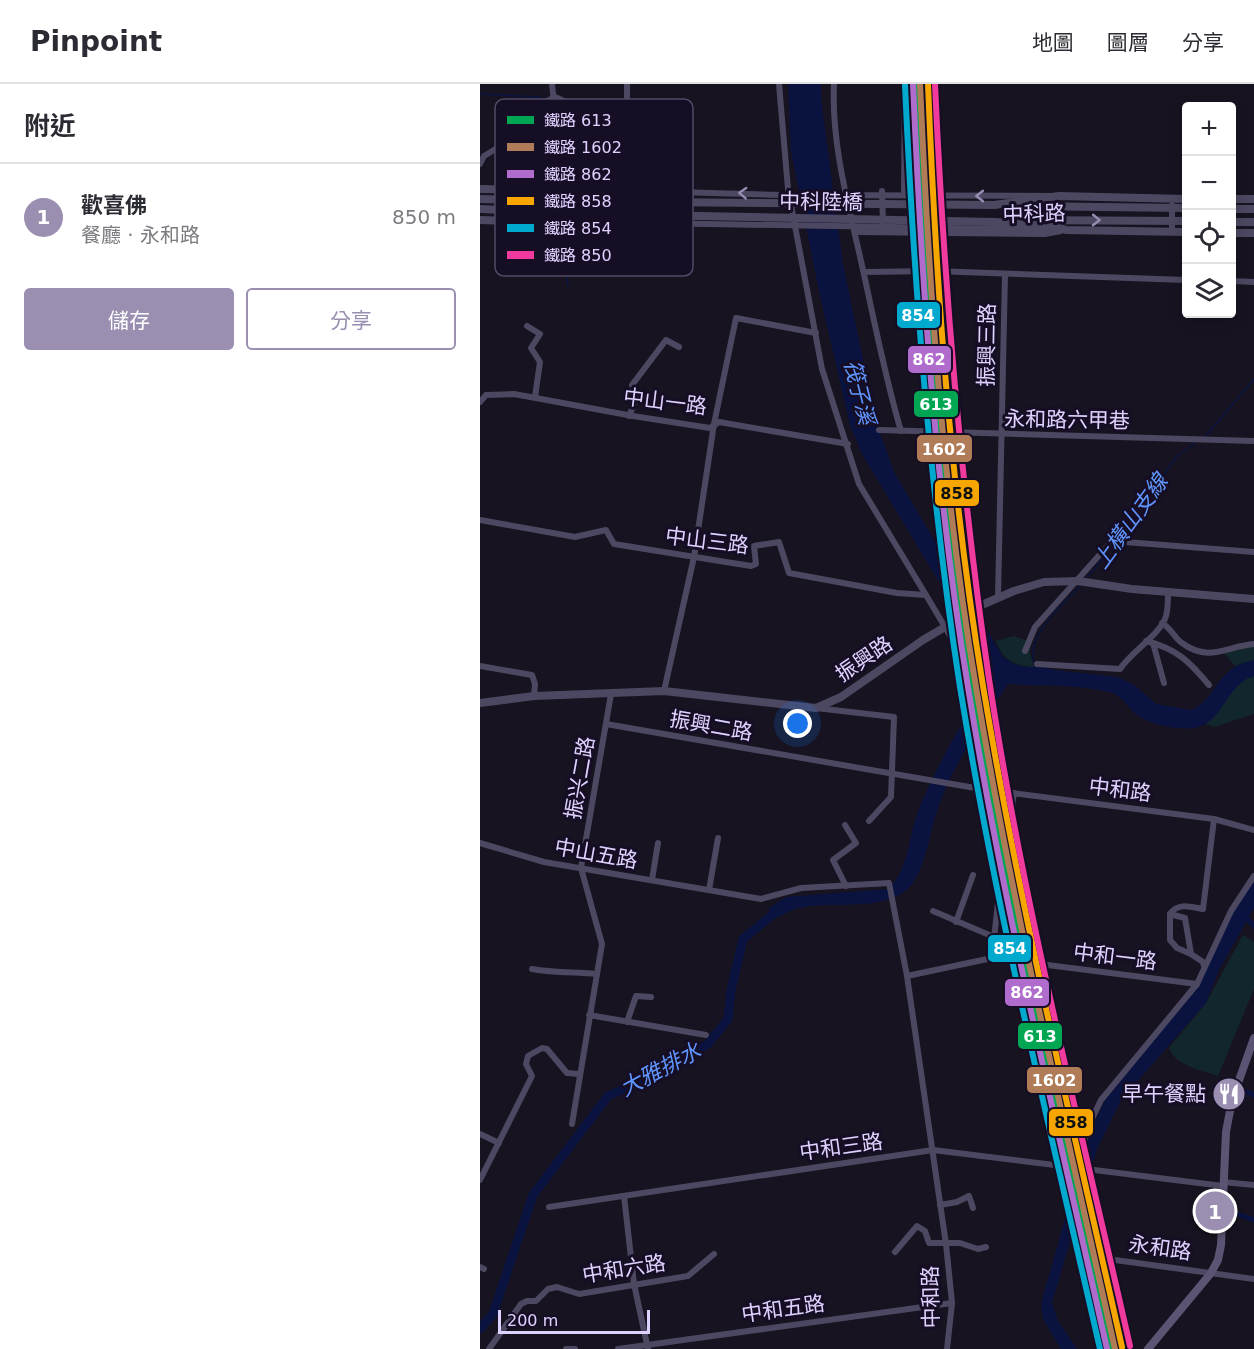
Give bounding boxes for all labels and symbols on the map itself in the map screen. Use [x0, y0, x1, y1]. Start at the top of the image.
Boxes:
legend [495, 99, 693, 276]
text: 鐵路 613 [544, 111, 612, 130]
text: 鐵路 1602 [544, 138, 622, 157]
text: 鐵路 862 [544, 165, 612, 184]
one-way arrow [738, 187, 747, 200]
street label: 中科陸橋 [779, 189, 863, 215]
one-way arrow [975, 190, 984, 202]
text: 鐵路 858 [544, 192, 612, 211]
street label: 中科路 [1002, 201, 1066, 227]
one-way arrow [1091, 214, 1100, 226]
text: 鐵路 854 [544, 219, 612, 238]
text: 鐵路 850 [544, 246, 612, 265]
line badge: 854 [896, 301, 941, 329]
street label: 振興三路 [974, 303, 1000, 387]
text: 854 [901, 306, 935, 325]
line badge: 862 [907, 345, 952, 374]
text: 862 [912, 350, 946, 369]
water label: 筏子溪 [839, 357, 880, 430]
street label: 中山一路 [622, 385, 708, 419]
line badge: 613 [913, 390, 959, 418]
text: 613 [919, 395, 953, 414]
street label: 永和路六甲巷 [1004, 407, 1130, 433]
line badge: 1602 [916, 434, 973, 463]
text: 1602 [922, 440, 966, 459]
water label: 上橫山支線 [1088, 467, 1175, 573]
line badge: 858 [934, 479, 980, 507]
text: 858 [940, 484, 974, 503]
street label: 中山三路 [664, 524, 750, 558]
street label: 振興路 [831, 631, 897, 687]
street label: 振興二路 [668, 707, 754, 745]
your location [783, 709, 812, 738]
street label: 振兴二路 [561, 735, 599, 821]
street label: 中和路 [1087, 774, 1153, 806]
street label: 中山五路 [553, 835, 639, 873]
line badge: 854 [987, 934, 1032, 963]
text: 854 [993, 939, 1027, 958]
street label: 中和一路 [1072, 940, 1158, 974]
line badge: 862 [1004, 978, 1050, 1007]
text: 862 [1010, 983, 1044, 1002]
line badge: 613 [1017, 1022, 1063, 1050]
text: 613 [1023, 1027, 1057, 1046]
water label: 大雅排水 [616, 1037, 706, 1101]
line badge: 1602 [1026, 1066, 1083, 1094]
text: 1602 [1032, 1071, 1076, 1090]
restaurant icon: 早午餐點 [1211, 1076, 1247, 1112]
place label: 早午餐點 [1122, 1082, 1206, 1106]
line badge: 858 [1048, 1108, 1094, 1137]
text: 858 [1054, 1113, 1088, 1132]
street label: 中和三路 [798, 1129, 884, 1165]
pin: 1 [1196, 1188, 1234, 1234]
street label: 永和路 [1127, 1232, 1193, 1264]
street label: 中和六路 [581, 1251, 667, 1287]
street label: 中和路 [918, 1265, 944, 1329]
street label: 中和五路 [740, 1291, 826, 1327]
scale bar [498, 1307, 650, 1334]

